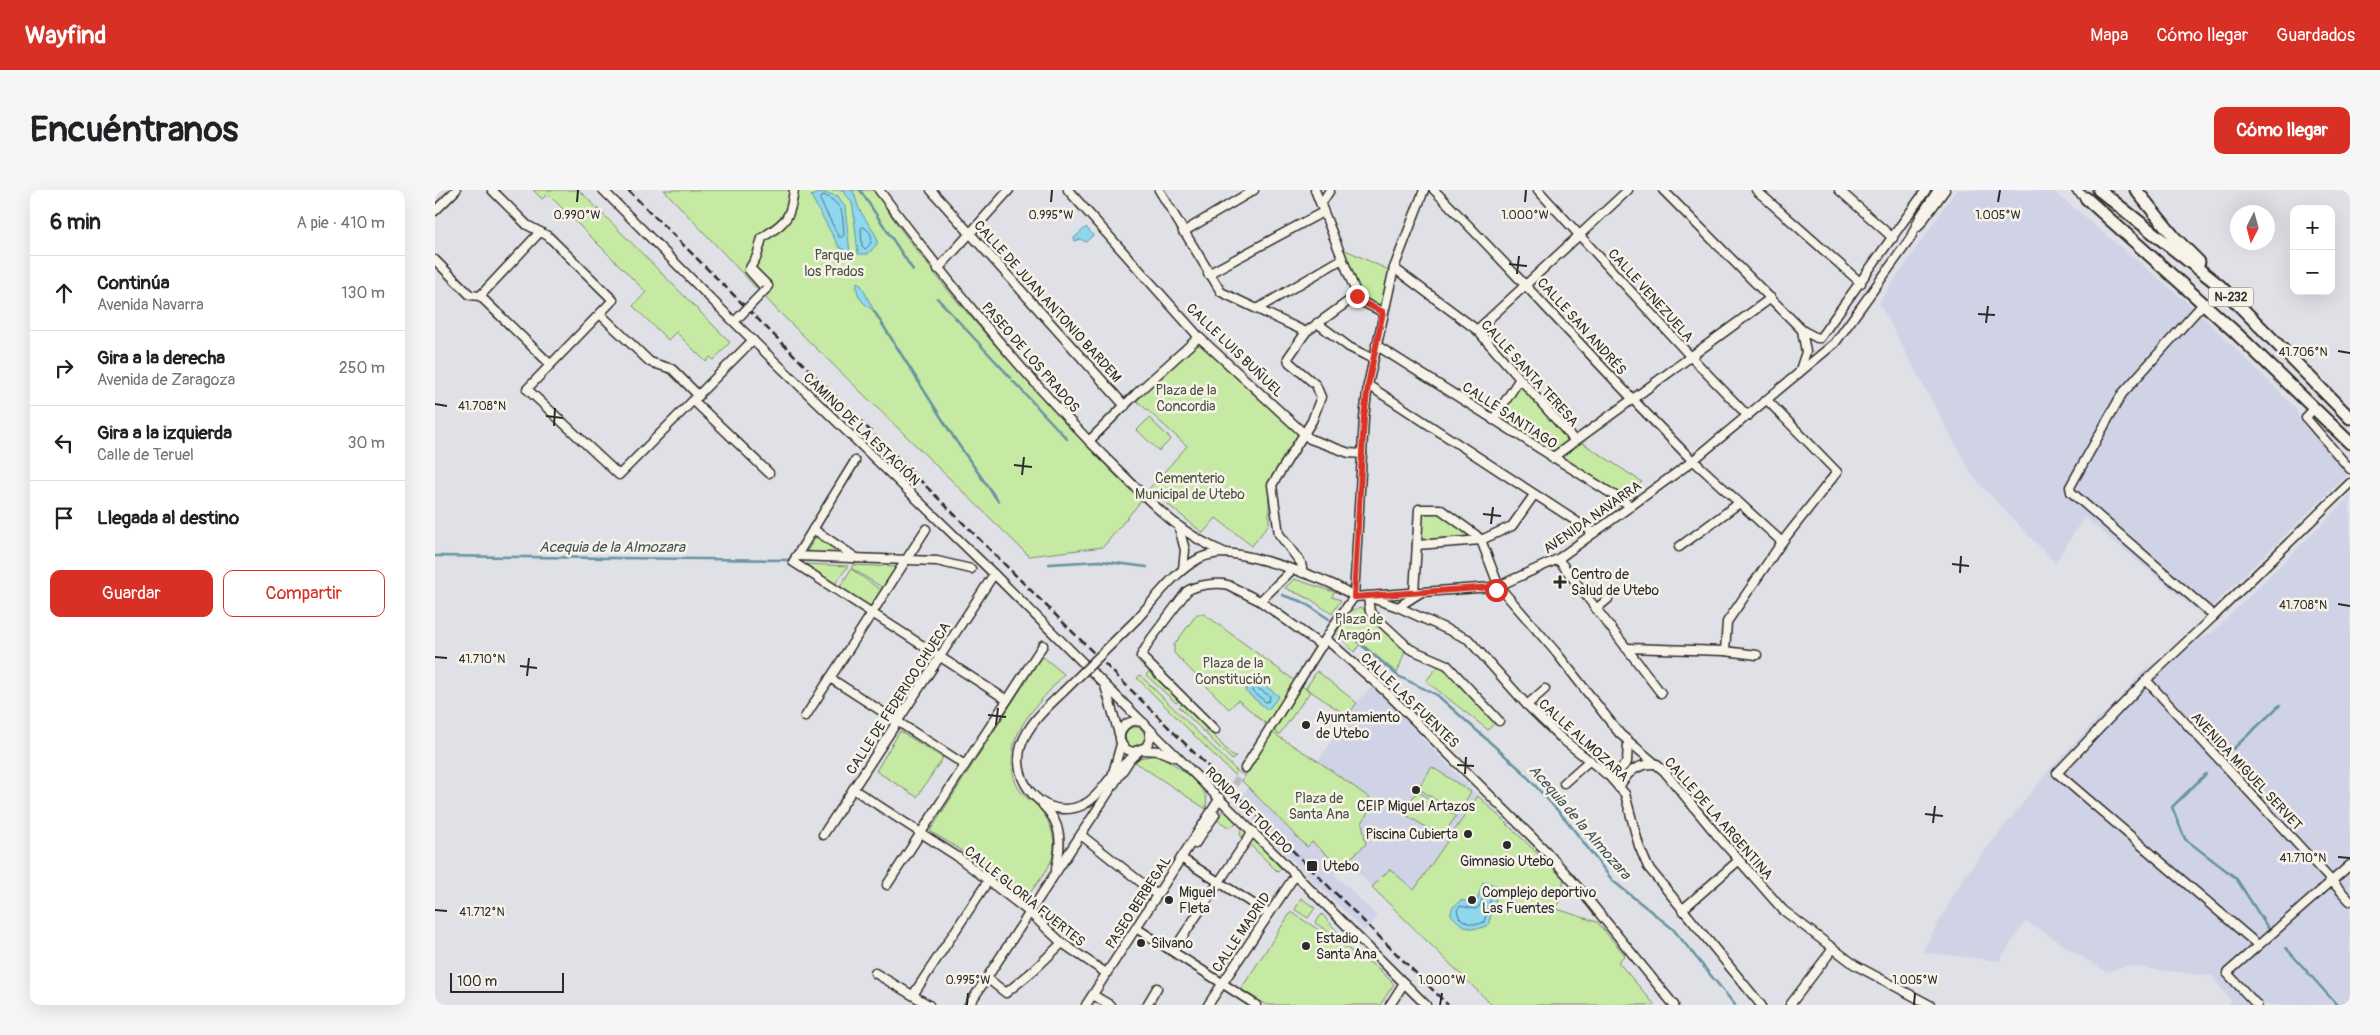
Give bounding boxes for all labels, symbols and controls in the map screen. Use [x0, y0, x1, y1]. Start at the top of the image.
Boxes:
text: Wayfind [25, 21, 106, 50]
text: Mapa [2090, 24, 2128, 47]
text: Cómo llegar [2156, 24, 2248, 47]
text: Guardados [2276, 24, 2355, 47]
button: Cómo llegar [2214, 107, 2350, 154]
text: Encuéntranos [30, 108, 238, 152]
north arrow [2230, 205, 2275, 250]
map controls [2290, 205, 2335, 295]
button: + [2290, 205, 2335, 250]
text: 0.990°W [554, 208, 600, 223]
text: 0.995°W [1028, 208, 1074, 223]
text: 1.000°W [1501, 208, 1549, 223]
text: 1.005°W [1975, 208, 2021, 223]
text: 6 min [50, 209, 101, 236]
text: A pie · 410 m [297, 213, 385, 233]
street label: CALLE DE JUAN ANTONIO BARDEM [970, 217, 1125, 386]
street label: CALLE VENEZUELA [1604, 245, 1697, 345]
park label: Parque los Prados [804, 247, 864, 280]
button: − [2290, 250, 2335, 295]
text: Continúa [97, 271, 170, 295]
street label: CALLE SAN ANDRÉS [1533, 274, 1631, 378]
icon: ahead [50, 279, 78, 307]
text: 130 m [341, 283, 385, 303]
route end [1346, 285, 1369, 308]
road number: N-232 [2209, 288, 2253, 306]
text: Avenida Navarra [97, 295, 204, 315]
street label: PASEO DE LOS PRADOS [978, 299, 1083, 416]
street label: CALLE LUIS BUÑUEL [1183, 299, 1287, 401]
street label: CALLE SANTA TERESA [1477, 316, 1582, 430]
text: 41.706°N [2278, 345, 2328, 360]
text: Gira a la derecha [97, 346, 225, 370]
icon: right [50, 354, 78, 382]
text: 250 m [339, 358, 385, 378]
street label: CAMINO DE LA ESTACIÓN [800, 368, 924, 490]
text: Avenida de Zaragoza [97, 370, 235, 390]
street label: CALLE SANTIAGO [1459, 378, 1560, 452]
park label: Plaza de la Concordia [1155, 382, 1217, 415]
text: 41.708°N [458, 399, 506, 414]
text: Gira a la izquierda [97, 421, 232, 445]
icon: left [50, 429, 78, 457]
text: 30 m [347, 433, 385, 453]
text: Calle de Teruel [97, 445, 194, 465]
park label: Cementerio Municipal de Utebo [1135, 470, 1245, 503]
street label: AVENIDA NAVARRA [1540, 477, 1645, 558]
icon: arrive [50, 504, 78, 532]
text: Llegada al destino [97, 506, 239, 530]
water label: Acequia de la Almozara [539, 538, 686, 557]
place label: Centro de Salud de Utebo [1571, 566, 1660, 599]
button: Guardar [50, 570, 213, 617]
button: Compartir [223, 570, 385, 617]
marker: Centro de Salud de Utebo [1553, 575, 1567, 589]
route start [1485, 579, 1508, 602]
text: 41.708°N [2279, 598, 2327, 613]
park label: Plaza de Aragón [1335, 611, 1383, 644]
street label: CALLE DE FEDERICO CHUECA [843, 619, 954, 778]
street label: CALLE LAS FUENTES [1357, 649, 1462, 752]
text: 41.710°N [459, 652, 505, 667]
park label: Plaza de la Constitución [1195, 655, 1271, 688]
street label: CALLE ALMOZARA [1535, 695, 1632, 785]
place label: Ayuntamiento de Utebo [1316, 709, 1400, 742]
street label: AVENIDA MIGUEL SERVET [2187, 709, 2306, 834]
marker: Ayuntamiento de Utebo [1300, 719, 1312, 731]
street label: CALLE DE LA ARGENTINA [1661, 754, 1776, 883]
water label: Acequia de la Almozara [1525, 761, 1635, 884]
street label: RONDA DE TOLEDO [1202, 763, 1296, 857]
marker: CEIP Miguel Artazos [1410, 784, 1422, 796]
park label: Plaza de Santa Ana [1289, 790, 1349, 823]
place label: CEIP Miguel Artazos [1357, 798, 1476, 815]
place label: Piscina Cubierta [1365, 826, 1458, 843]
marker: Piscina Cubierta [1462, 828, 1474, 840]
marker: Gimnasio Utebo [1501, 839, 1513, 851]
street label: CALLE GLORIA FUERTES [961, 842, 1088, 950]
text: 41.710°N [2280, 851, 2326, 866]
street label: PASEO BERBEGAL [1102, 853, 1175, 952]
place label: Gimnasio Utebo [1460, 853, 1554, 870]
place label: Utebo [1323, 858, 1360, 875]
marker: Utebo [1305, 859, 1319, 873]
place label: Miguel Fleta [1179, 884, 1216, 917]
place label: Complejo deportivo Las Fuentes [1482, 884, 1597, 917]
street label: CALLE MADRID [1208, 889, 1274, 975]
marker: Miguel Fleta [1163, 894, 1175, 906]
marker: Complejo deportivo Las Fuentes [1466, 894, 1478, 906]
text: 41.712°N [459, 905, 505, 920]
place label: Estadio Santa Ana [1316, 930, 1377, 963]
place label: Silvano [1151, 935, 1194, 952]
marker: Silvano [1135, 937, 1147, 949]
marker: Estadio Santa Ana [1300, 940, 1312, 952]
scale bar [450, 970, 564, 993]
text: 100 m [457, 973, 497, 990]
text: 0.995°W [945, 973, 991, 988]
text: 1.000°W [1418, 973, 1466, 988]
text: 1.005°W [1892, 973, 1938, 988]

